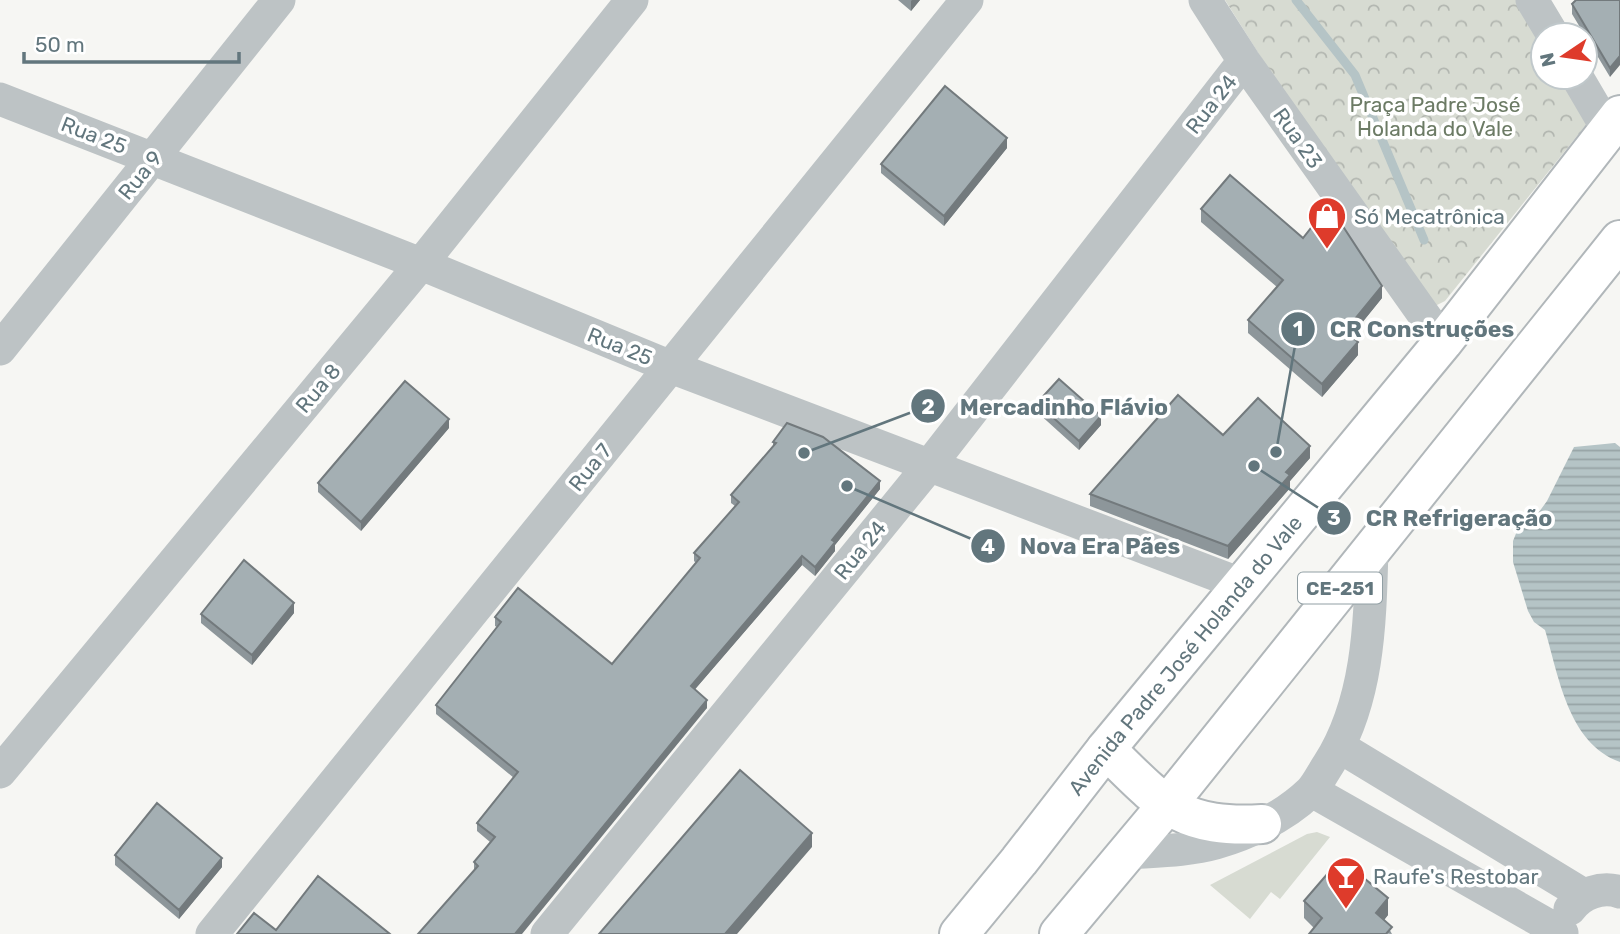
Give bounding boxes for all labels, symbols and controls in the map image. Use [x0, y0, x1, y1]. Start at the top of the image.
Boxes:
scale bar [24, 21, 240, 65]
north arrow [1529, 21, 1599, 91]
text: 50 m [35, 32, 85, 57]
text: N [1535, 50, 1561, 69]
street label: Rua 24 [1180, 69, 1242, 139]
park label: Praça Padre José Holanda do Vale [1349, 92, 1521, 141]
street label: Rua 23 [1268, 103, 1328, 173]
street label: Rua 25 [58, 111, 130, 159]
street label: Rua 9 [113, 146, 167, 204]
shop icon: Só Mecatrônica [1306, 195, 1348, 250]
place label: Só Mecatrônica [1354, 204, 1505, 229]
callout: CR Construções [1281, 307, 1528, 351]
text: CR Construções [1330, 315, 1515, 343]
text: 1 [1293, 316, 1303, 341]
street label: Rua 25 [584, 322, 656, 370]
street label: Rua 8 [290, 358, 346, 418]
callout: Mercadinho Flávio [911, 384, 1182, 428]
text: Mercadinho Flávio [960, 393, 1168, 421]
text: 2 [921, 394, 935, 419]
street label: Rua 7 [563, 438, 617, 496]
callout: CR Refrigeração [1316, 496, 1566, 540]
text: CR Refrigeração [1366, 504, 1552, 532]
text: 3 [1327, 505, 1341, 530]
street label: Avenida Padre José Holanda do Vale [1063, 510, 1307, 800]
street label: Rua 24 [829, 516, 891, 584]
callout: Nova Era Pães [970, 524, 1194, 568]
text: Nova Era Pães [1020, 532, 1180, 560]
text: 4 [981, 534, 995, 559]
road number: CE-251 [1298, 572, 1382, 604]
bar icon: Raufe's Restobar [1325, 855, 1367, 910]
place label: Raufe's Restobar [1373, 864, 1538, 889]

